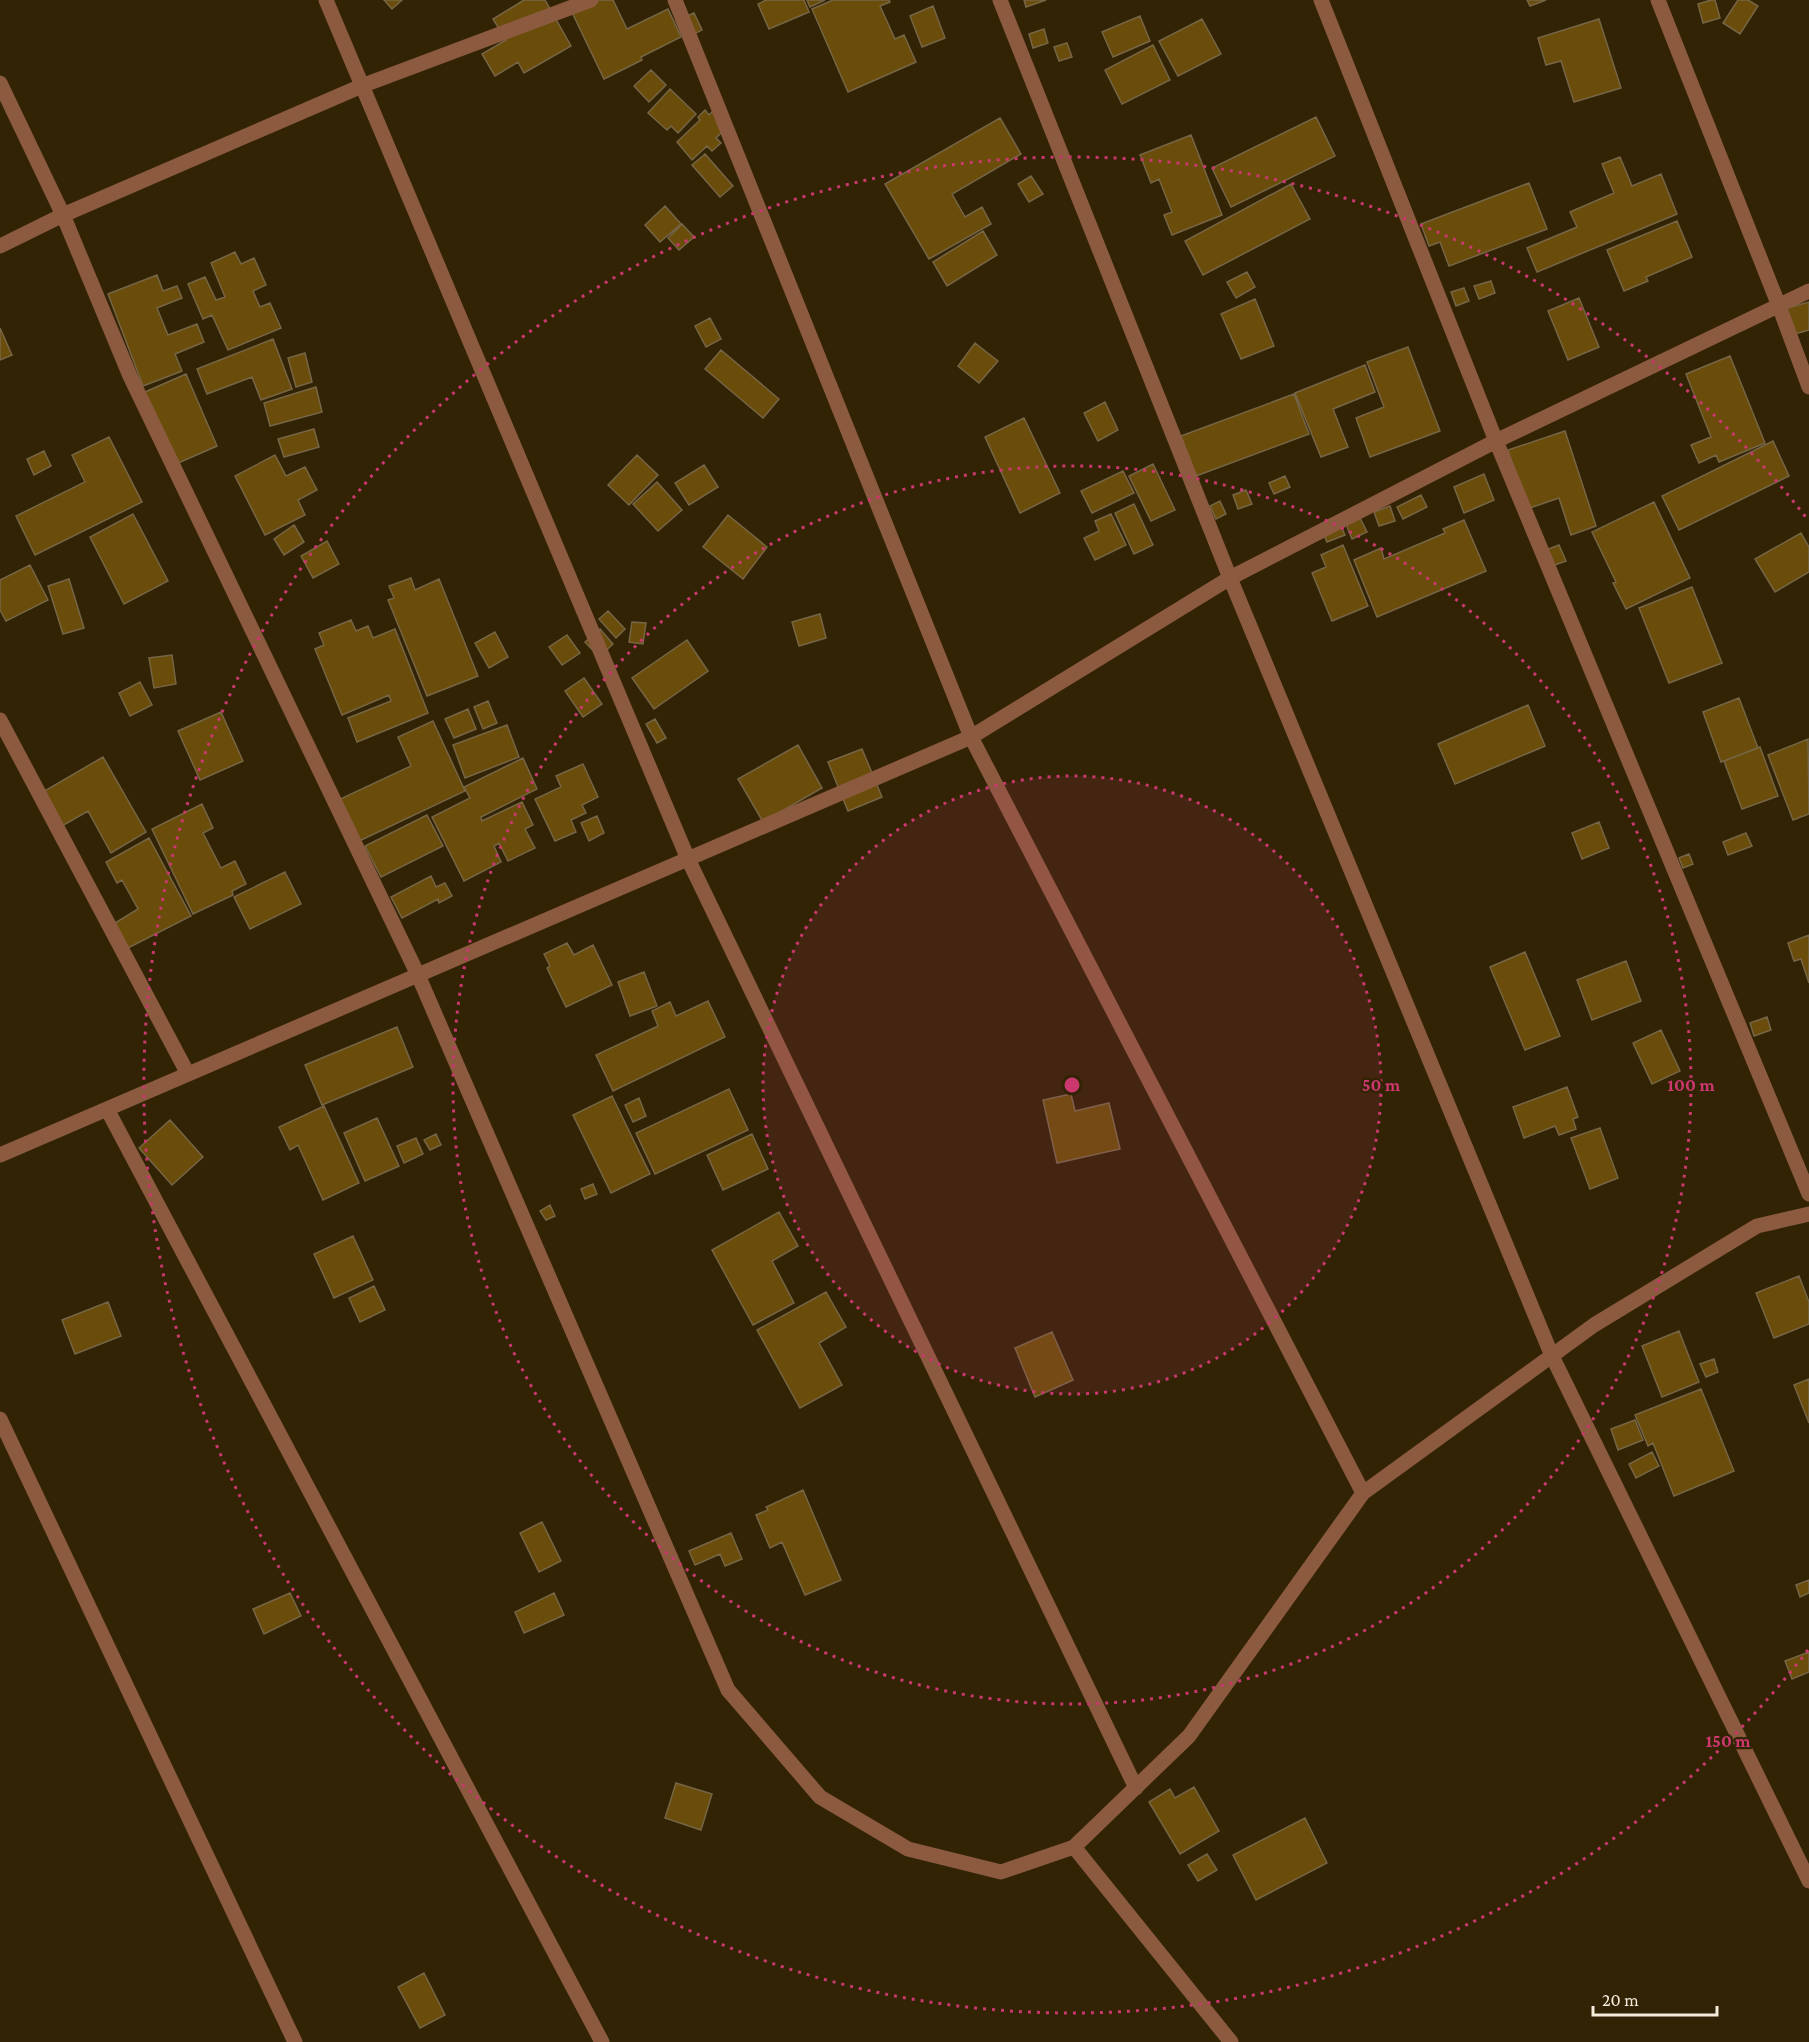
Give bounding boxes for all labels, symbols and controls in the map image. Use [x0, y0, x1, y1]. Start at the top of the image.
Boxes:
centre of rings [1062, 1075, 1082, 1095]
text: 50 m [1362, 1075, 1401, 1095]
text: 100 m [1667, 1075, 1715, 1095]
text: 150 m [1705, 1731, 1751, 1751]
scale bar [1593, 1979, 1718, 2017]
text: 20 m [1602, 1990, 1639, 2010]

